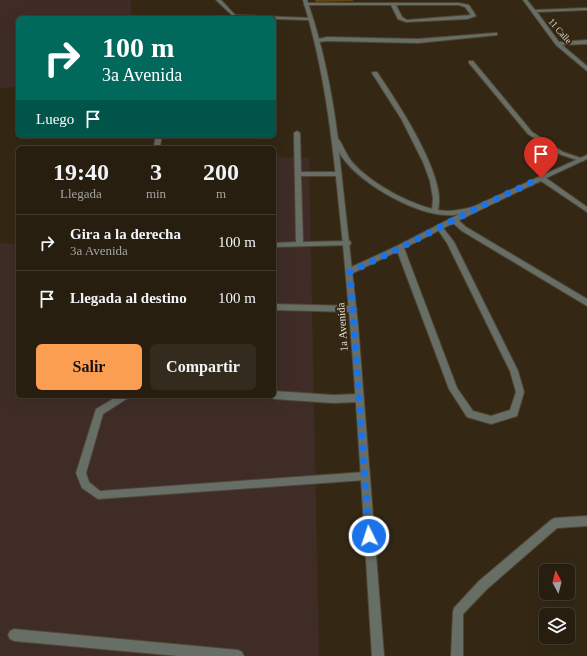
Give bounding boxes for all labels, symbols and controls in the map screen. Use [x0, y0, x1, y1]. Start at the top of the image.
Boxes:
street label: 11 Calle [546, 16, 574, 46]
icon: right [36, 32, 88, 84]
text: 100 m [102, 32, 174, 63]
text: 3a Avenida [102, 65, 182, 85]
icon: arrive [82, 108, 104, 130]
text: Luego [36, 111, 74, 127]
pin [524, 137, 558, 178]
icon: arrive [530, 143, 552, 165]
text: 19:40 [53, 159, 109, 185]
text: 3 [150, 159, 162, 185]
text: 200 [203, 159, 239, 185]
text: Llegada [60, 186, 102, 201]
text: min [146, 186, 166, 201]
text: m [216, 186, 226, 201]
text: Gira a la derecha [70, 226, 181, 242]
icon: right [36, 232, 58, 254]
text: 100 m [218, 234, 256, 250]
text: 3a Avenida [70, 243, 128, 258]
icon: arrive [36, 288, 58, 310]
text: Llegada al destino [70, 290, 187, 306]
text: 100 m [218, 290, 256, 306]
street label: 1a Avenida [334, 302, 350, 352]
button: Salir [36, 344, 142, 390]
button: Compartir [150, 344, 256, 390]
position arrow [348, 515, 390, 557]
north arrow [539, 564, 575, 600]
map controls [539, 564, 575, 644]
button: layers [539, 608, 575, 644]

